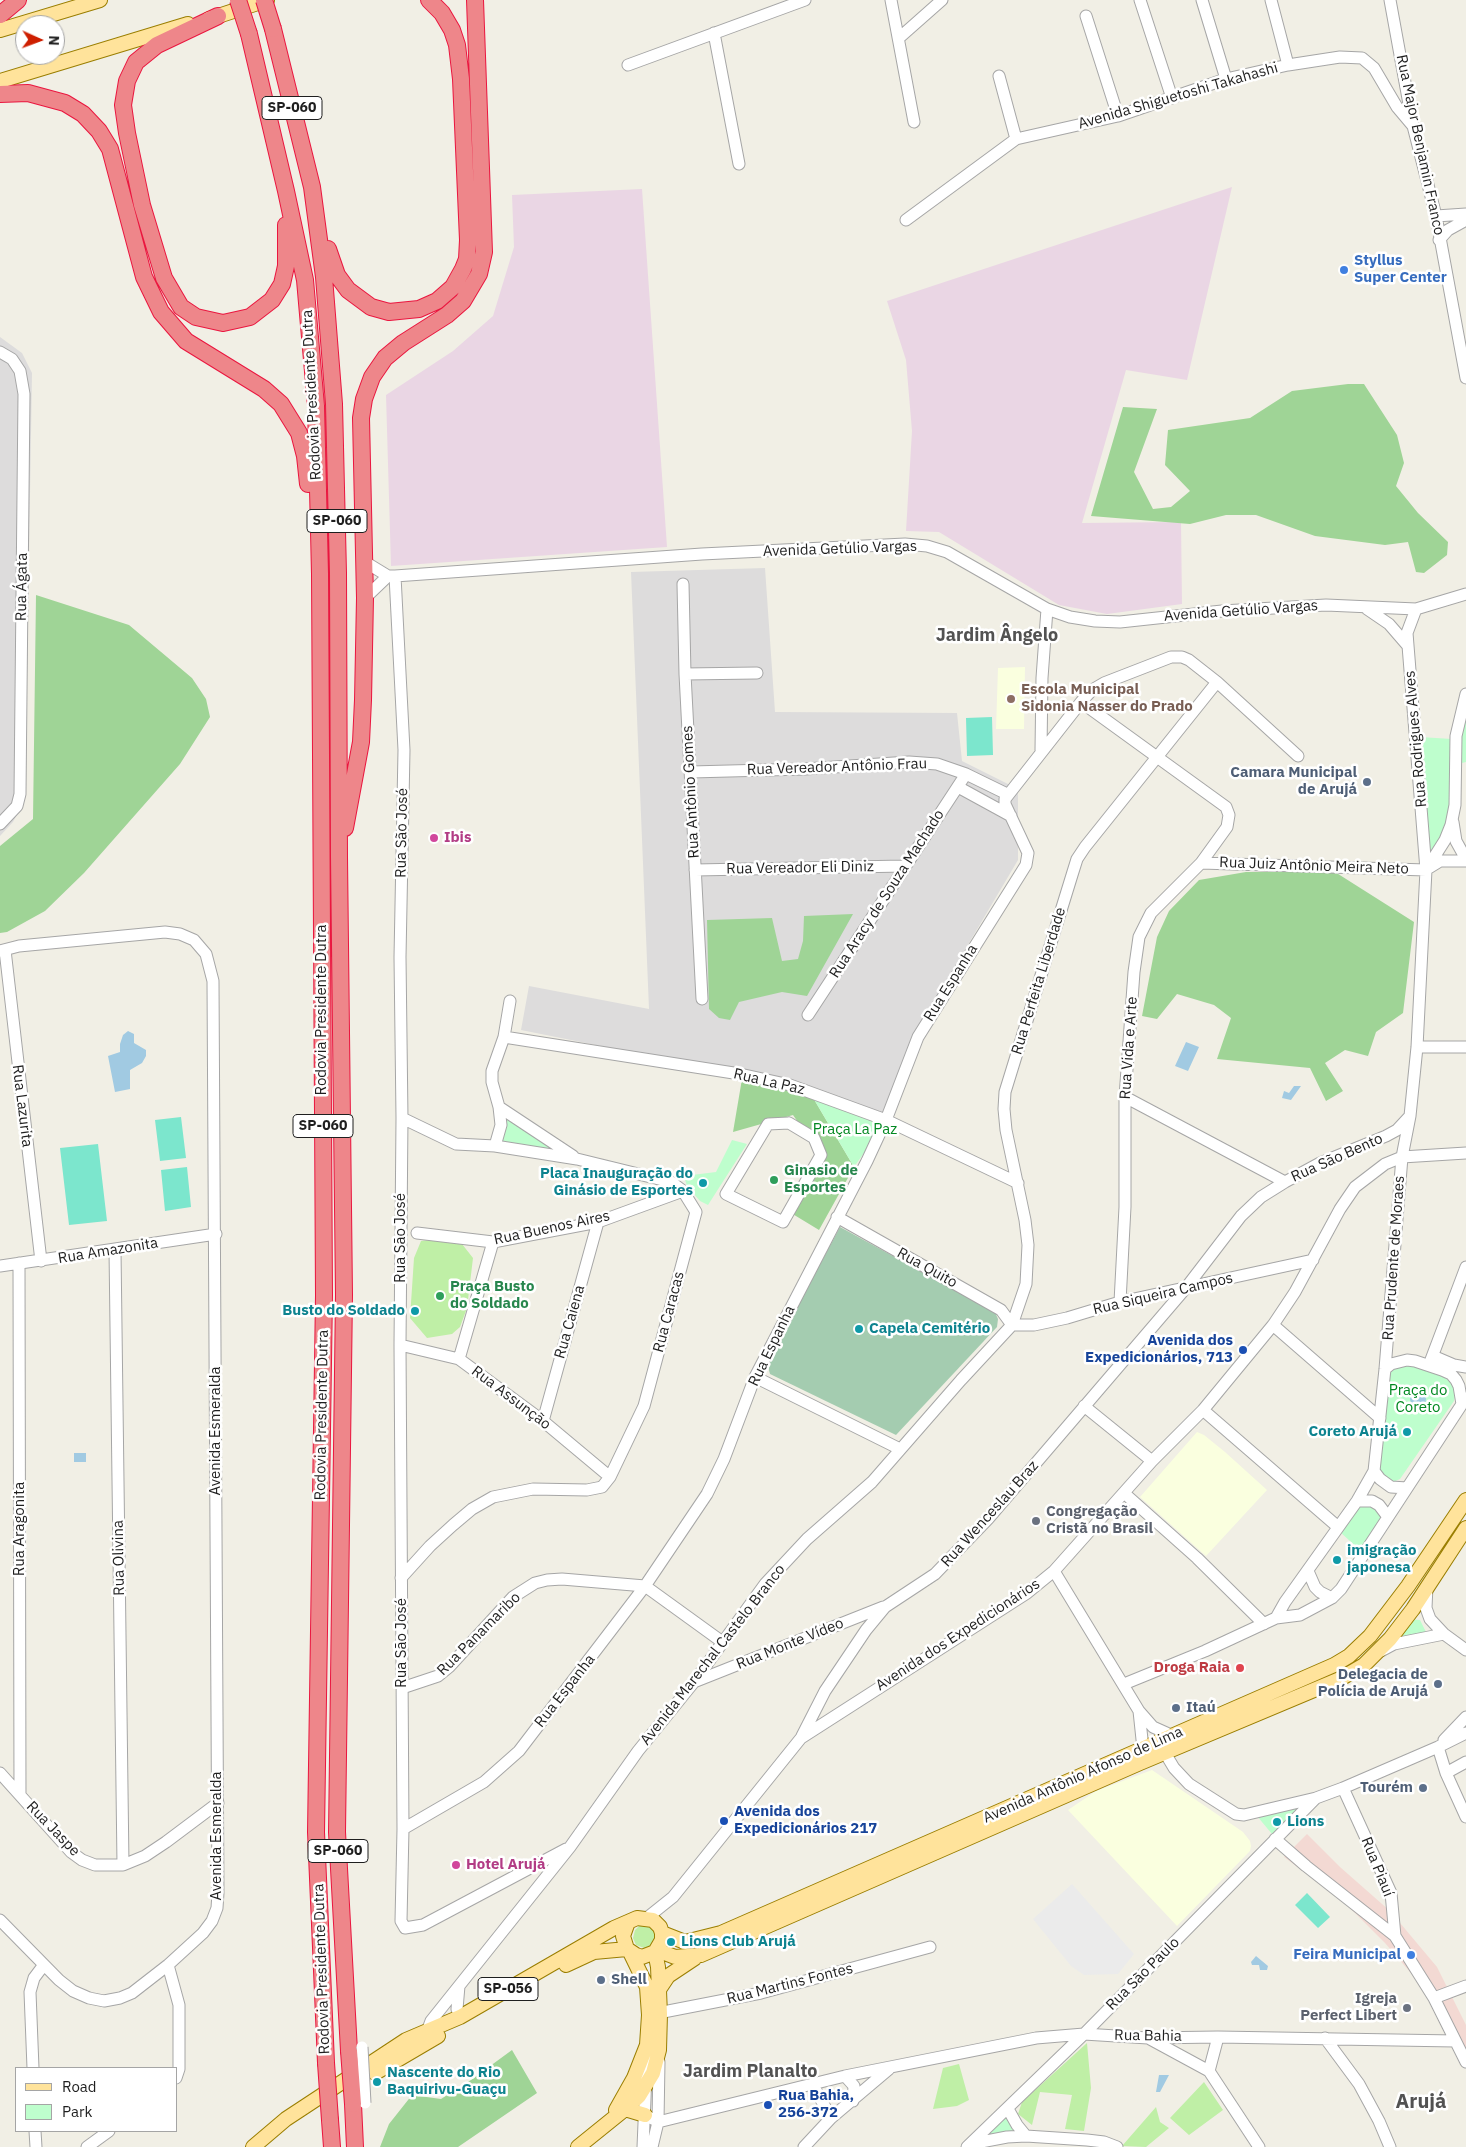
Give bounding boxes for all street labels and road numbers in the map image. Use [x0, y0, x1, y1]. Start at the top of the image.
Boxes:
street label: Rua Major Benjamin Franco [1392, 53, 1448, 237]
street label: Avenida Shiguetoshi Takahashi [1076, 59, 1280, 133]
road number: SP-060 [262, 96, 322, 120]
street label: Rodovia Presidente Dutra [299, 309, 325, 481]
road number: SP-060 [307, 510, 367, 532]
street label: Avenida Getúlio Vargas [762, 537, 918, 561]
street label: Rua Ágata [12, 553, 32, 621]
street label: Avenida Getúlio Vargas [1163, 597, 1319, 625]
street label: Rua Rodrigues Alves [1401, 670, 1431, 808]
street label: Rua Antônio Gomes [679, 725, 703, 859]
street label: Rua Vereador Antônio Frau [747, 755, 927, 779]
street label: Rua São José [392, 788, 412, 878]
street label: Rua Aracy de Souza Machado [826, 806, 948, 982]
street label: Rua Juiz Antônio Meira Neto [1219, 854, 1409, 878]
street label: Rua Vereador Eli Diniz [726, 858, 874, 878]
street label: Rua Perfeita Liberdade [1008, 905, 1070, 1057]
street label: Rodovia Presidente Dutra [313, 925, 331, 1095]
street label: Rua Espanha [920, 941, 982, 1025]
street label: Rua Vida e Arte [1116, 996, 1142, 1100]
street label: Rua Lazurita [8, 1064, 36, 1148]
street label: Rua La Paz [732, 1065, 806, 1099]
road number: SP-060 [293, 1114, 353, 1138]
street label: Rua São Bento [1288, 1130, 1386, 1186]
street label: Rua Prudente de Moraes [1379, 1175, 1409, 1341]
street label: Rua São José [392, 1193, 410, 1283]
street label: Rua Buenos Aires [492, 1207, 612, 1249]
street label: Rua Amazonita [57, 1234, 159, 1268]
street label: Rua Quito [894, 1244, 960, 1292]
street label: Rua Caracas [650, 1269, 688, 1355]
street label: Rua Siqueira Campos [1091, 1269, 1235, 1319]
street label: Rua Caiena [551, 1283, 589, 1361]
street label: Rua Espanha [745, 1303, 799, 1389]
street label: Rodovia Presidente Dutra [312, 1329, 332, 1501]
street label: Rua Assunção [468, 1362, 554, 1434]
street label: Avenida Esmeralda [207, 1367, 225, 1495]
street label: Rua Wenceslau Braz [938, 1457, 1042, 1571]
street label: Rua Aragonita [11, 1482, 29, 1576]
street label: Rua Olivina [109, 1520, 129, 1596]
street label: Avenida Marechal Castelo Branco [637, 1561, 789, 1749]
street label: Avenida dos Expedicionários [873, 1575, 1043, 1695]
street label: Rua Panamaribo [434, 1589, 524, 1679]
street label: Rua São José [393, 1598, 411, 1688]
street label: Rua Monte Vídeo [734, 1614, 846, 1674]
street label: Rua Espanha [531, 1651, 599, 1731]
street label: Avenida Antônio Afonso de Lima [980, 1723, 1186, 1827]
street label: Avenida Esmeralda [208, 1772, 226, 1900]
street label: Rua Jaspe [22, 1798, 84, 1860]
street label: Rua Piauí [1357, 1835, 1397, 1899]
road number: SP-060 [308, 1840, 368, 1862]
street label: Rodovia Presidente Dutra [310, 1883, 334, 2055]
street label: Rua São Paulo [1103, 1934, 1183, 2014]
street label: Rua Martins Fontes [725, 1960, 855, 2008]
road number: SP-056 [478, 1978, 538, 2000]
street label: Rua Bahia [1114, 2026, 1182, 2046]

